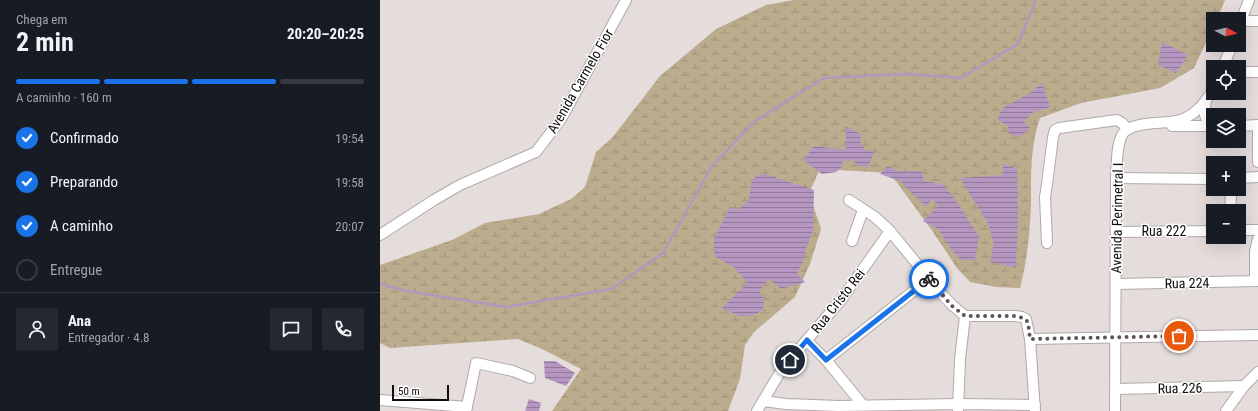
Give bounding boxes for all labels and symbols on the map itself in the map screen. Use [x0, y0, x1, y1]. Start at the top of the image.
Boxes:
north arrow [1206, 12, 1246, 52]
street label: Avenida Carmelo Fior [544, 26, 616, 136]
street label: Avenida Perimetral I [1108, 163, 1126, 273]
street label: Rua 222 [1142, 223, 1187, 239]
courier [909, 259, 949, 299]
street label: Rua Cristo Rei [808, 266, 868, 336]
street label: Rua 224 [1164, 275, 1210, 291]
pin [1162, 319, 1196, 353]
pin [773, 343, 807, 377]
street label: Rua 226 [1157, 380, 1203, 396]
scale bar [392, 383, 449, 402]

